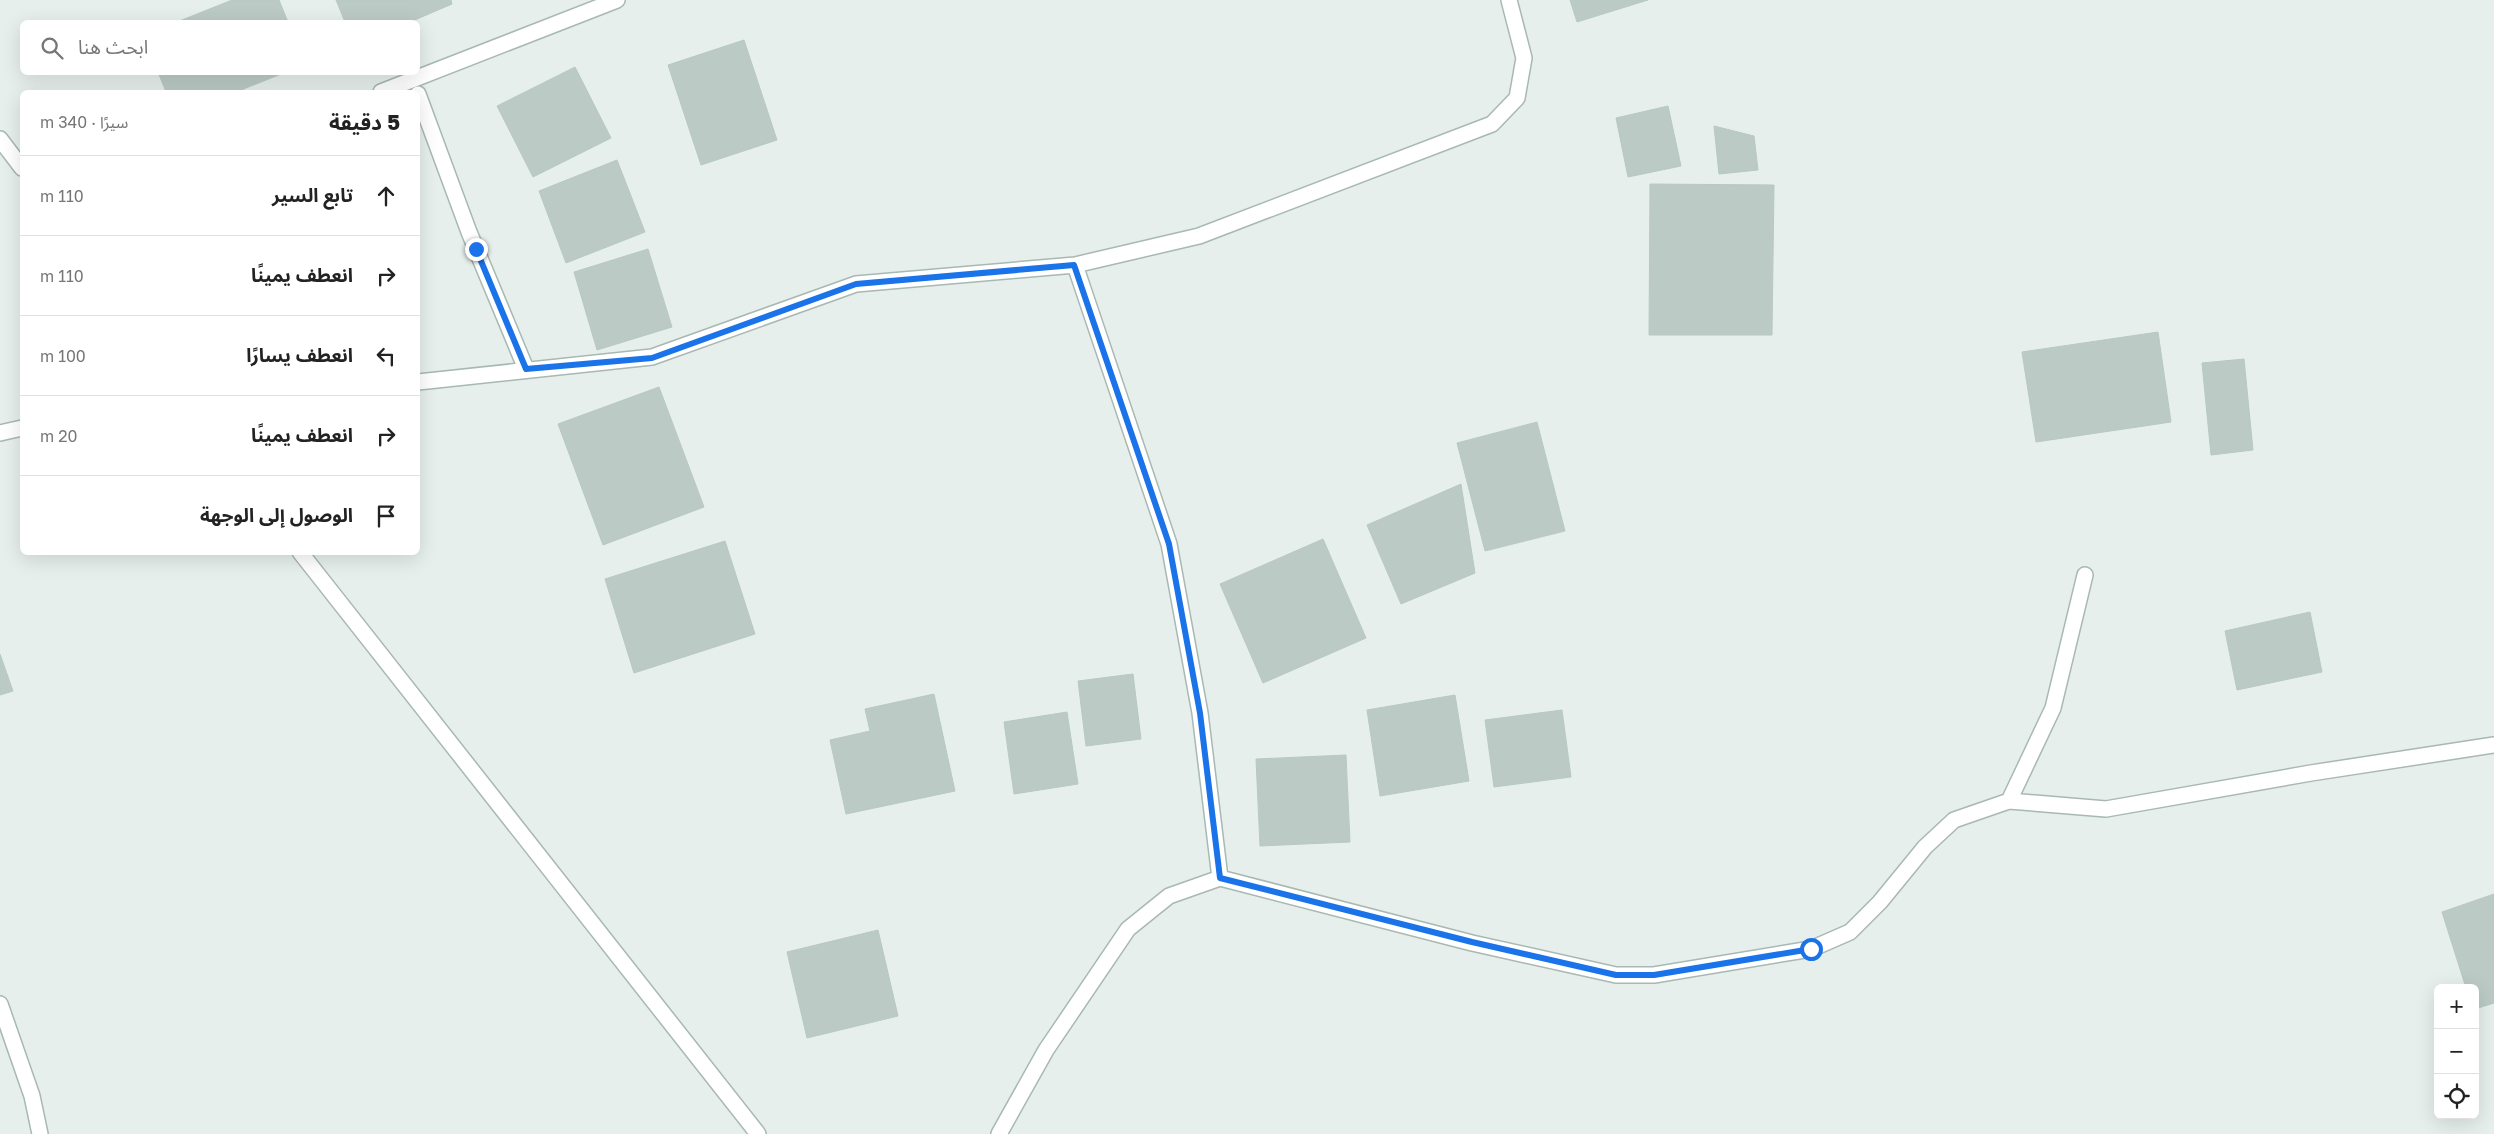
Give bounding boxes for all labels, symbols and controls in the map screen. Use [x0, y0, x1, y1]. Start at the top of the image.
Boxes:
search box [20, 20, 420, 75]
icon: search [38, 34, 66, 62]
text: ابحث هنا [78, 35, 148, 58]
text: 5 دقيقة [329, 109, 400, 135]
text: سيرًا · 340 m [40, 112, 128, 132]
icon: ahead [372, 182, 400, 210]
text: تابع السير [272, 183, 353, 206]
text: 110 m [40, 186, 84, 206]
route end [465, 238, 488, 261]
icon: right [372, 262, 400, 290]
text: انعطف يمينًا [251, 263, 353, 286]
text: 110 m [40, 266, 84, 286]
icon: left [372, 342, 400, 370]
text: انعطف يسارًا [246, 343, 353, 366]
text: 100 m [40, 346, 86, 366]
icon: right [372, 422, 400, 450]
text: انعطف يمينًا [251, 423, 353, 446]
text: 20 m [40, 426, 77, 446]
icon: arrive [372, 502, 400, 530]
text: الوصول إلى الوجهة [200, 503, 353, 526]
route start [1800, 938, 1823, 961]
map controls [2434, 984, 2479, 1119]
button: + [2434, 984, 2479, 1029]
button: − [2434, 1029, 2479, 1074]
button: locate [2434, 1074, 2479, 1119]

